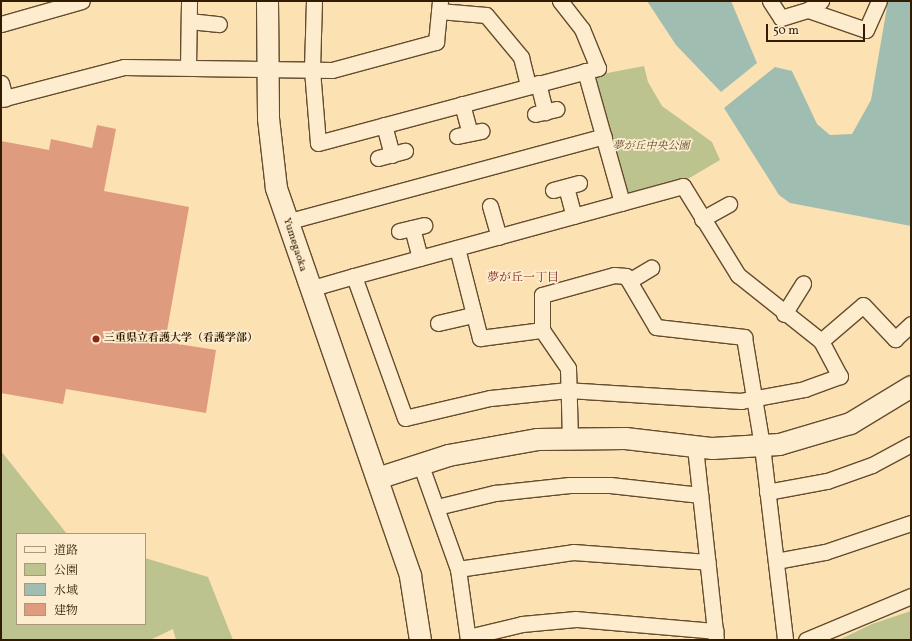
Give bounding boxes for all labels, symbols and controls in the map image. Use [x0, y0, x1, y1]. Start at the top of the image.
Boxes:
scale bar [768, 16, 867, 42]
text: 50 m [773, 23, 799, 39]
park label: 夢が丘中央公園 [613, 140, 689, 154]
street label: Yumegaoka [279, 216, 309, 274]
district label: 夢が丘一丁目 [487, 272, 559, 286]
place label: 三重県立看護大学（看護学部） [104, 332, 258, 346]
marker: 三重県立看護大学（看護学部） [91, 334, 101, 344]
legend [16, 533, 146, 625]
text: 道路 [54, 543, 78, 559]
text: 公園 [54, 563, 78, 579]
text: 水域 [54, 583, 78, 599]
text: 建物 [54, 603, 78, 619]

